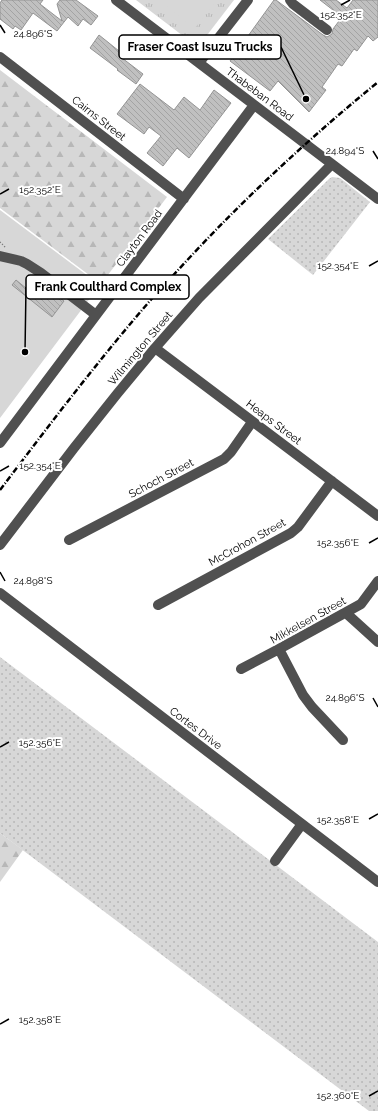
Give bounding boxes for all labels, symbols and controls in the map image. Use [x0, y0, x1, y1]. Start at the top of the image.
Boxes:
text: 152.352°E [320, 9, 362, 20]
text: 24.896°S [13, 28, 53, 39]
callout: Fraser Coast Isuzu Trucks [119, 35, 281, 59]
text: Fraser Coast Isuzu Trucks [127, 40, 273, 54]
street label: Thabeban Road [224, 65, 296, 124]
street label: Cairns Street [69, 93, 128, 144]
text: 24.894°S [326, 145, 364, 156]
text: 152.352°E [19, 184, 61, 195]
street label: Clayton Road [114, 207, 165, 269]
text: 152.354°E [317, 260, 359, 271]
callout: Frank Coulthard Complex [26, 275, 189, 299]
text: Frank Coulthard Complex [35, 280, 182, 294]
street label: Wilmington Street [106, 308, 175, 388]
street label: Heaps Street [243, 397, 304, 448]
street label: Schoch Street [127, 456, 196, 501]
text: 152.354°E [19, 460, 61, 471]
street label: McCrohon Street [206, 516, 288, 569]
text: 152.356°E [317, 537, 359, 548]
text: 24.898°S [13, 575, 53, 586]
street label: Mikkelsen Street [268, 594, 349, 647]
text: 24.896°S [325, 692, 365, 703]
street label: Cortes Drive [167, 704, 225, 753]
text: 152.356°E [19, 737, 61, 748]
text: 152.358°E [317, 814, 359, 825]
text: 152.358°E [19, 1014, 61, 1025]
text: 152.360°E [317, 1090, 359, 1101]

